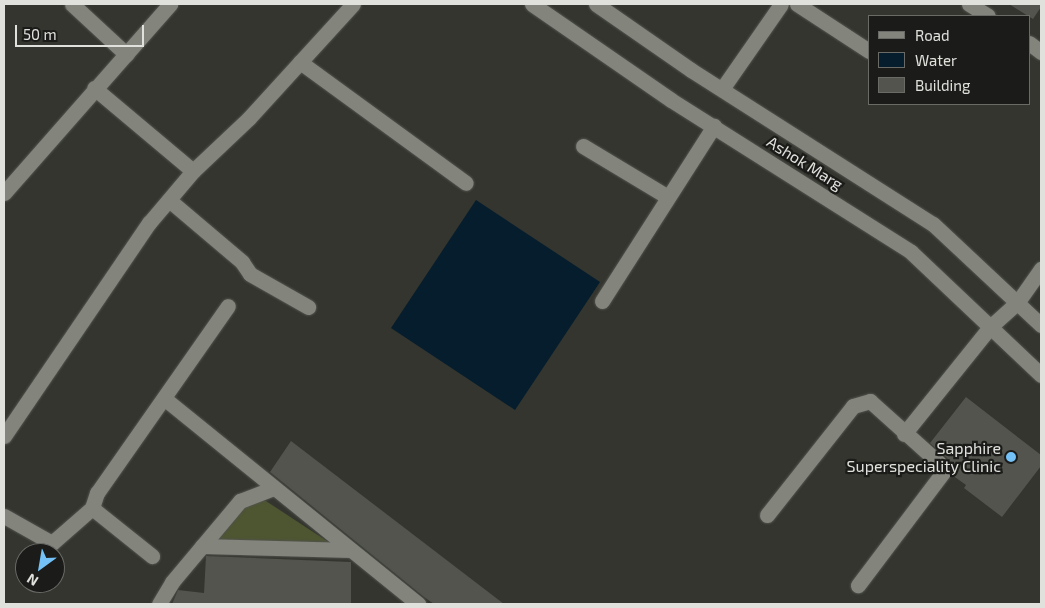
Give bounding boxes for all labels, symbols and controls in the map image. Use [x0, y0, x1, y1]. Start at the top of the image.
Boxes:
scale bar [18, 15, 146, 47]
legend [868, 15, 1030, 105]
text: 50 m [23, 25, 57, 43]
text: Road [915, 26, 950, 44]
text: Water [915, 51, 957, 69]
text: Building [915, 76, 970, 94]
street label: Ashok Marg [763, 132, 847, 194]
place label: Sapphire Superspeciality Clinic [846, 438, 1001, 476]
marker: Sapphire Superspeciality Clinic [1005, 451, 1017, 463]
north arrow [15, 543, 65, 593]
text: N [24, 570, 41, 590]

